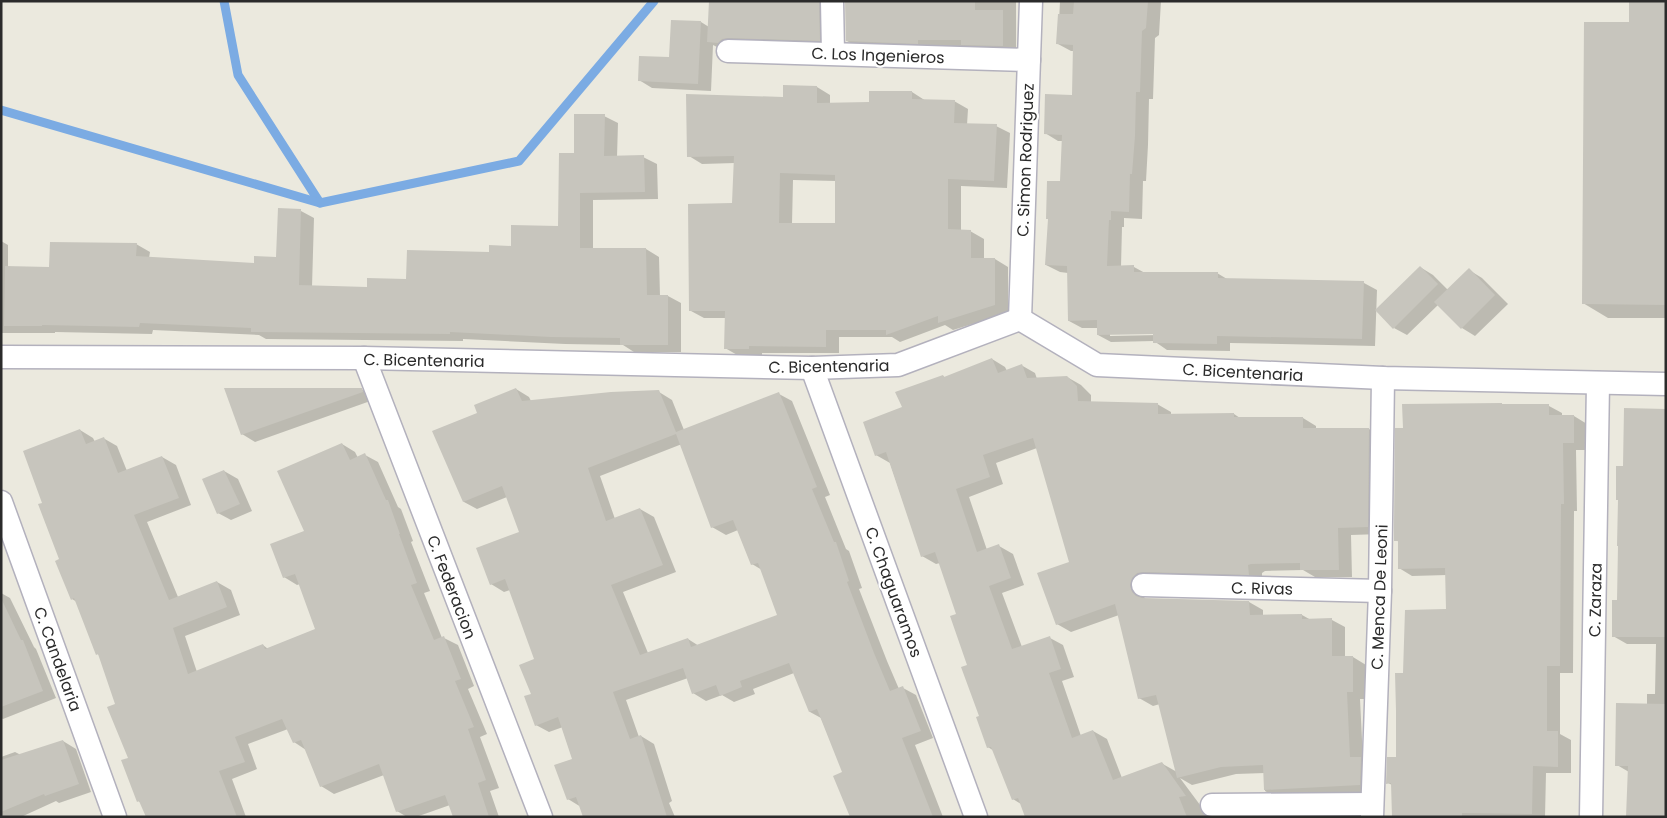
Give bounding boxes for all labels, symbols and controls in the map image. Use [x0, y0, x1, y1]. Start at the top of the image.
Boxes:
street label: C. Los Ingenieros [811, 42, 945, 69]
street label: C. Simon Rodriguez [1011, 83, 1040, 237]
street label: C. Bicentenaria [363, 348, 485, 373]
street label: C. Bicentenaria [768, 354, 890, 379]
street label: C. Bicentenaria [1182, 358, 1304, 387]
street label: C. Chaguaramos [859, 524, 928, 661]
street label: C. Menca De Leoni [1365, 524, 1394, 670]
street label: C. Federacion [421, 532, 482, 642]
street label: C. Zaraza [1583, 563, 1608, 637]
street label: C. Rivas [1231, 576, 1293, 601]
street label: C. Candelaria [28, 604, 87, 715]

